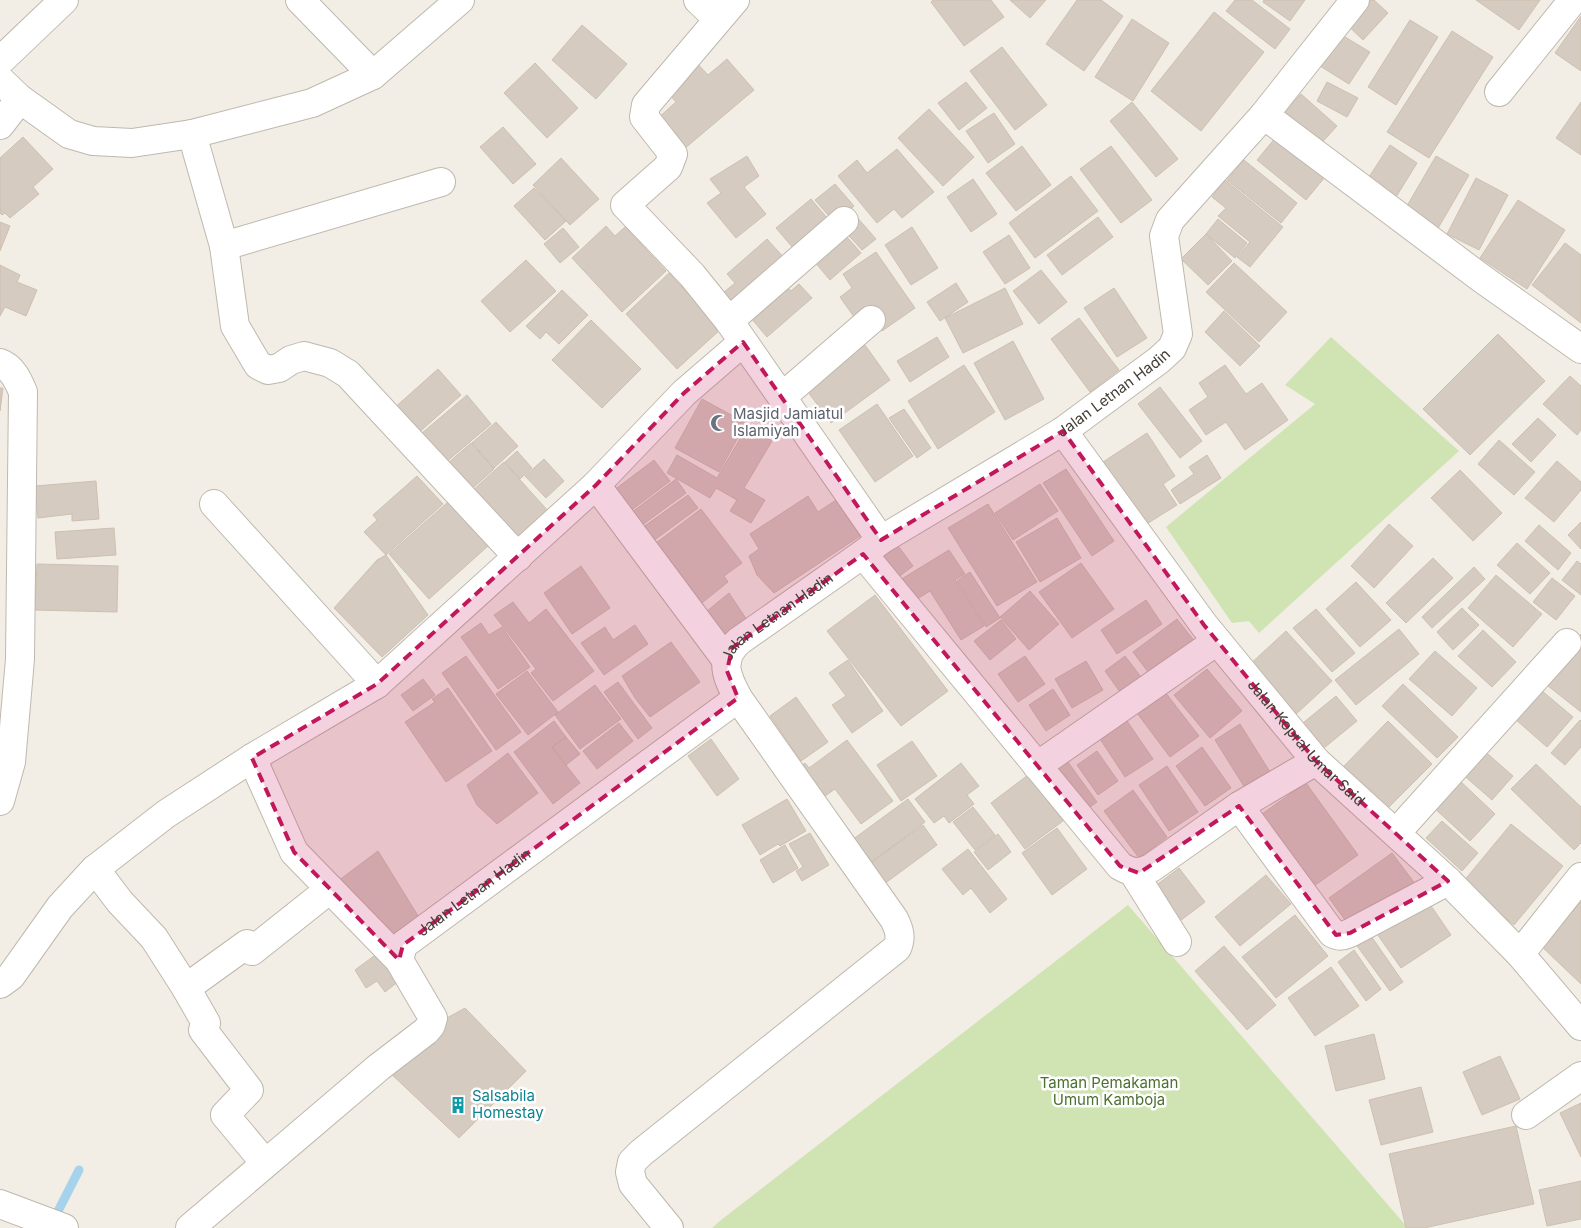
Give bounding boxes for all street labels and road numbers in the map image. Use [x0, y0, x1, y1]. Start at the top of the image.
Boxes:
street label: Jalan Letnan Hadin [1054, 345, 1174, 441]
street label: Jalan Letnan Hadin [717, 568, 837, 663]
street label: Jalan Kopral Umar Said [1244, 675, 1369, 810]
street label: Jalan Letnan Hadin [414, 844, 534, 940]

